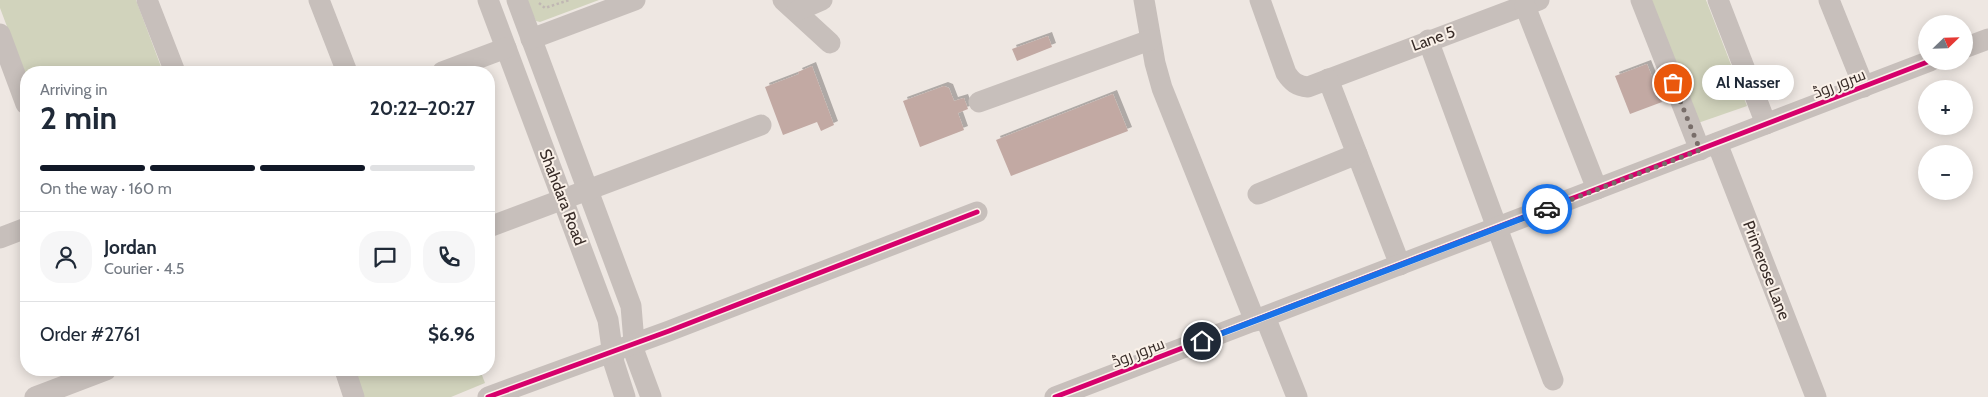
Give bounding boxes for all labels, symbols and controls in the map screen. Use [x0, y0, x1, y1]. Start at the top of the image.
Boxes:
north arrow [1918, 15, 1972, 70]
map controls [1918, 15, 1973, 200]
street label: Lane 5 [1409, 22, 1458, 55]
pin [1652, 62, 1694, 104]
street label: سرور روڈ [1810, 65, 1868, 102]
callout: Al Nasser [1703, 66, 1796, 100]
icon: bag [1659, 69, 1687, 97]
text: Al Nasser [1716, 73, 1780, 92]
text: Arriving in [40, 80, 107, 99]
button: + [1918, 80, 1973, 135]
text: 20:22–20:27 [370, 97, 475, 120]
text: 2 min [40, 98, 117, 137]
button: − [1918, 145, 1973, 200]
street label: Shahdara Road [535, 146, 590, 248]
text: On the way · 160 m [40, 179, 172, 198]
courier [1522, 184, 1572, 234]
icon: car [1533, 195, 1561, 223]
street label: Primerose Lane [1739, 218, 1794, 322]
button: person [40, 231, 92, 283]
button: chat [359, 231, 411, 283]
button: phone [423, 231, 475, 283]
text: Jordan [104, 236, 157, 259]
text: Courier · 4.5 [104, 259, 185, 278]
pin [1181, 320, 1223, 362]
text: Order #2761 [40, 323, 140, 346]
text: $6.96 [428, 323, 475, 346]
icon: home [1188, 327, 1216, 355]
street label: سرور روڈ [1109, 334, 1167, 371]

